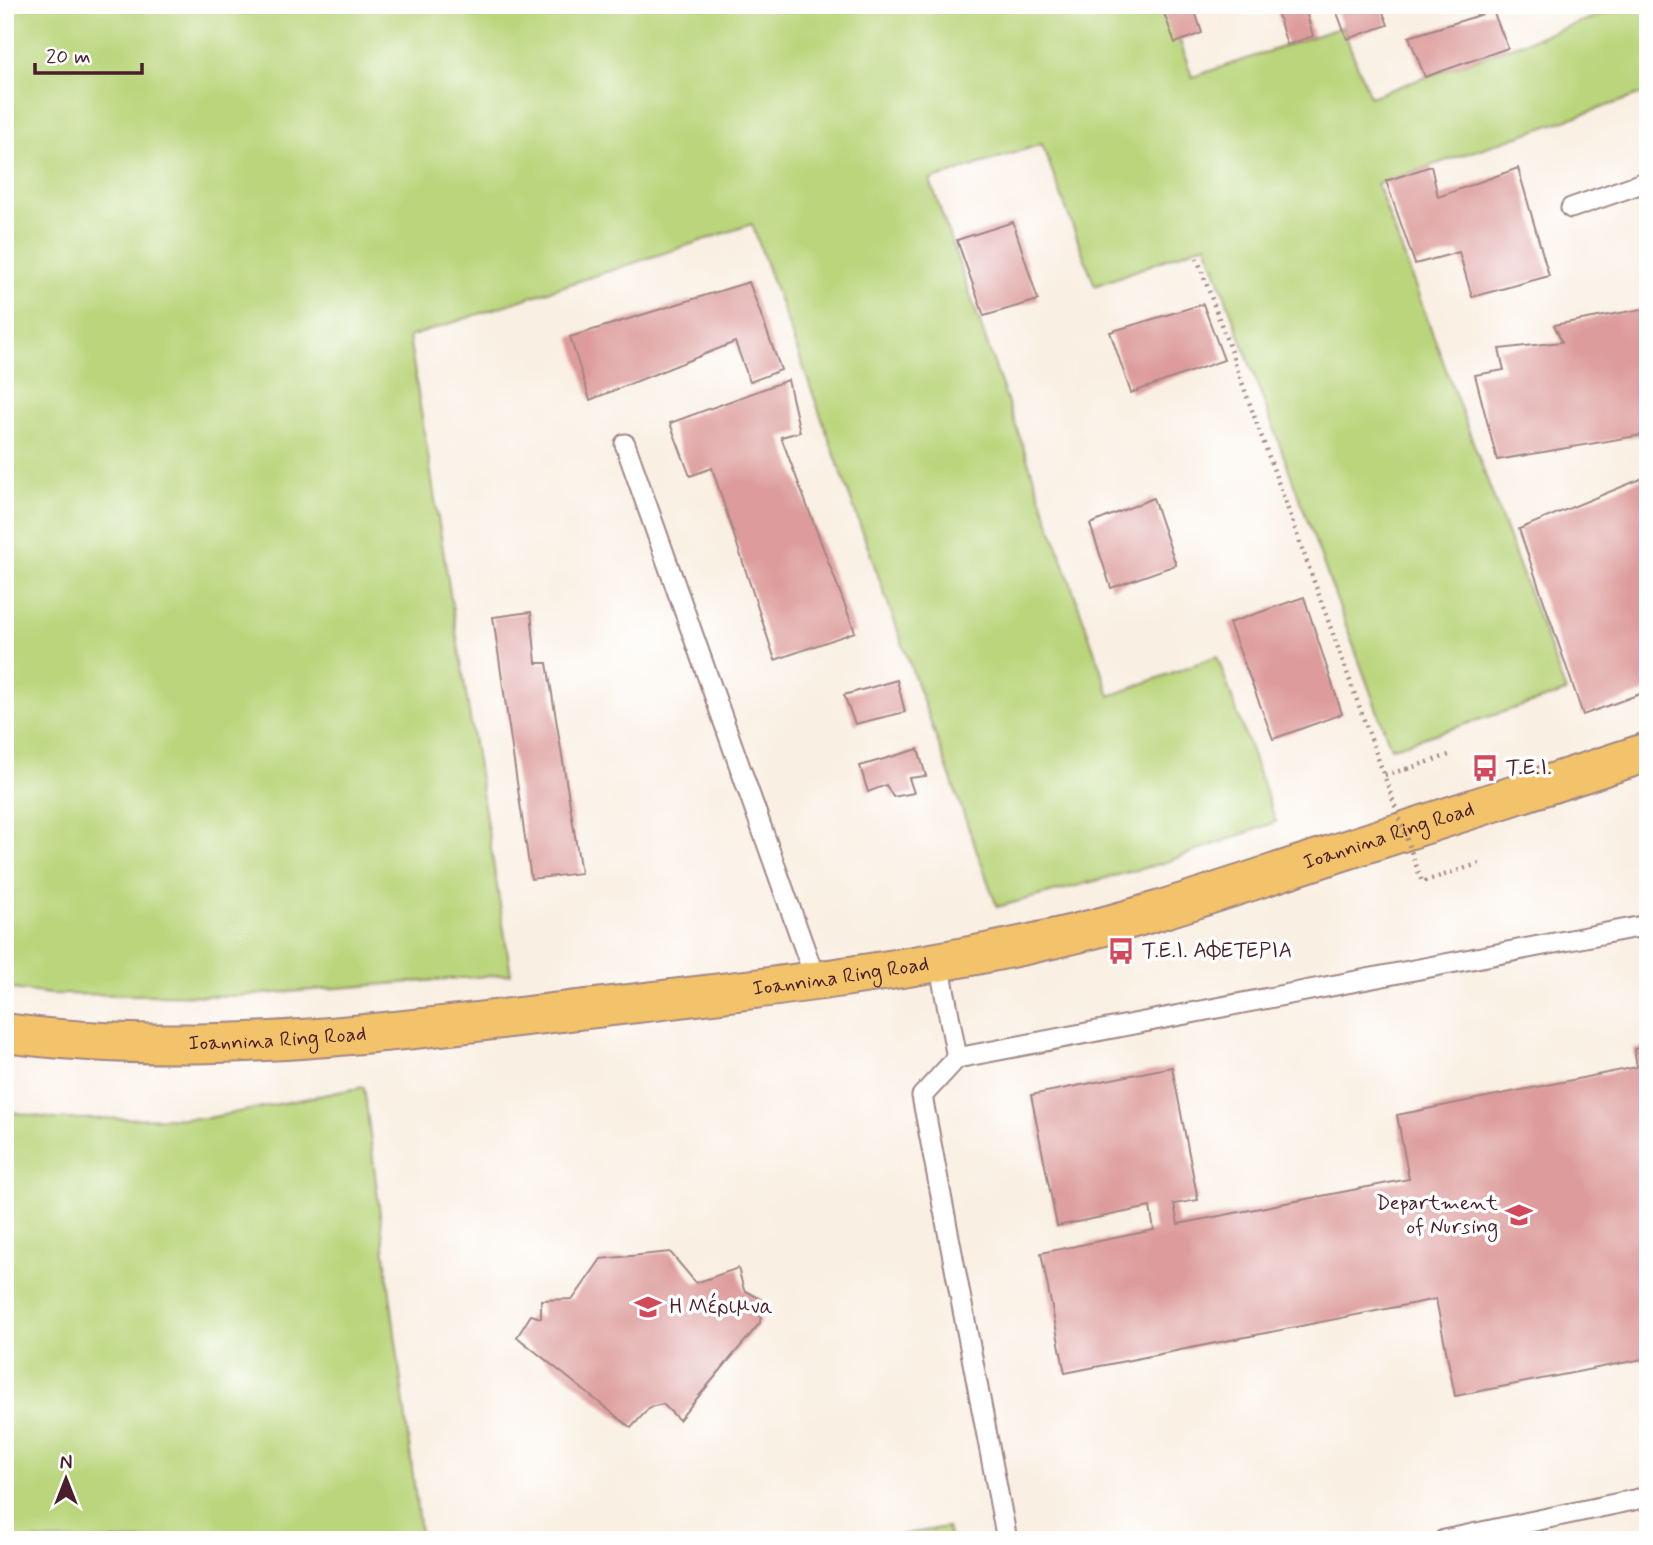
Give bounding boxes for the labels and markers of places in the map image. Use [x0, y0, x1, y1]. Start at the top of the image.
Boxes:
bus stop icon: Τ.Ε.Ι. [1470, 753, 1500, 783]
place label: Τ.Ε.Ι. [1506, 754, 1552, 782]
bus stop icon: Τ.Ε.Ι. ΑΦΕΤΕΡΙΑ [1106, 936, 1136, 966]
place label: Τ.Ε.Ι. ΑΦΕΤΕΡΙΑ [1142, 937, 1292, 965]
place label: Department of Nursing [1376, 1189, 1499, 1242]
school or university icon: Department of Nursing [1504, 1200, 1534, 1230]
school or university icon: Η Μέριμνα [633, 1292, 663, 1322]
place label: Η Μέριμνα [669, 1292, 773, 1321]

